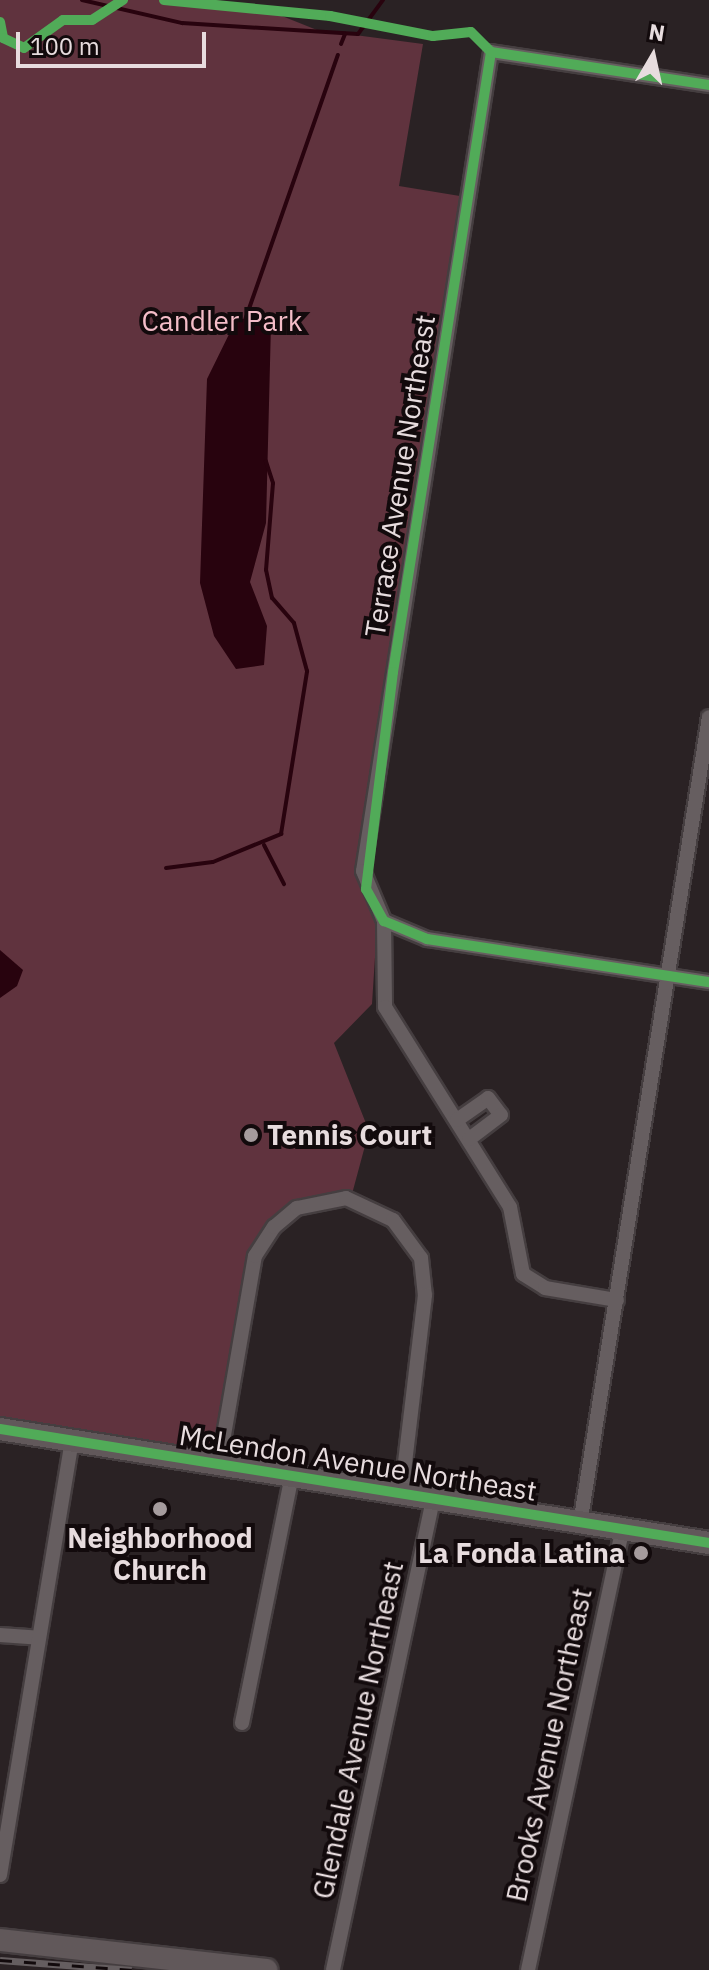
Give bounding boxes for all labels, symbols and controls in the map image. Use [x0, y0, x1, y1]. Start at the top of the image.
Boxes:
scale bar [20, 16, 210, 66]
north arrow [613, 16, 693, 96]
text: N [647, 16, 667, 47]
text: 100 m [30, 30, 100, 62]
park label: Candler Park [141, 304, 303, 338]
street label: Terrace Avenue Northeast [358, 312, 442, 640]
place label: Tennis Court [267, 1118, 432, 1152]
marker: Tennis Court [242, 1126, 260, 1144]
street label: McLendon Avenue Northeast [177, 1418, 539, 1508]
marker: Neighborhood Church [151, 1500, 169, 1518]
place label: Neighborhood Church [67, 1521, 253, 1587]
place label: La Fonda Latina [418, 1536, 625, 1570]
marker: La Fonda Latina [632, 1544, 650, 1562]
street label: Glendale Avenue Northeast [306, 1558, 410, 1902]
street label: Brooks Avenue Northeast [499, 1585, 599, 1905]

